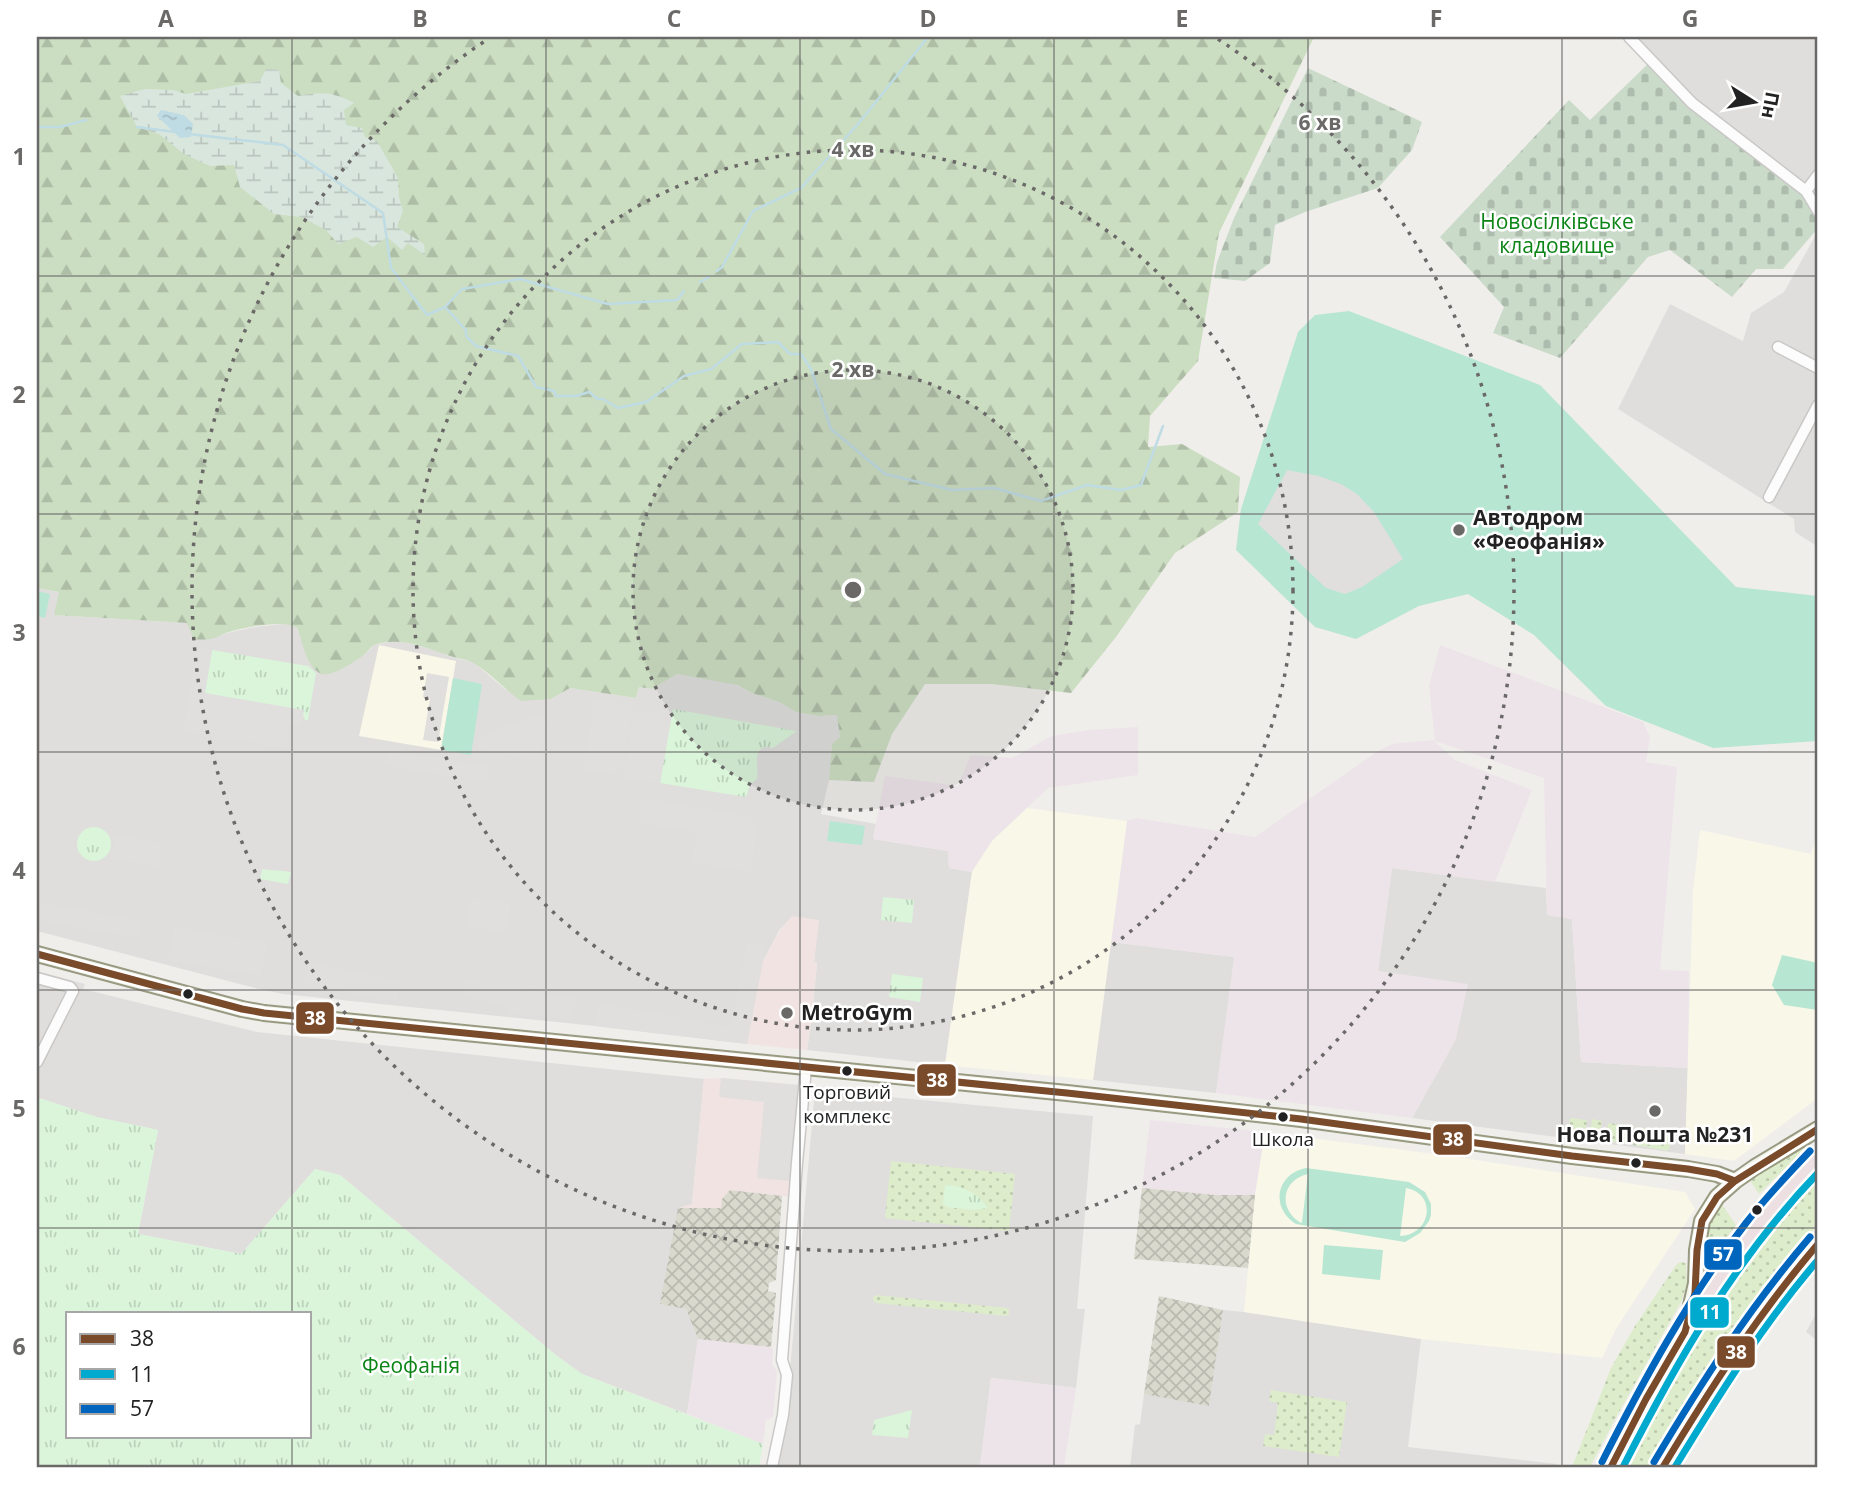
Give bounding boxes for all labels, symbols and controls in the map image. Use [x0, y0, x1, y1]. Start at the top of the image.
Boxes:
text: A [158, 2, 174, 34]
text: B [412, 2, 428, 34]
text: C [667, 2, 681, 34]
text: D [919, 2, 937, 34]
text: E [1176, 2, 1188, 34]
text: F [1430, 2, 1442, 34]
text: G [1682, 2, 1698, 34]
north arrow [1718, 66, 1788, 136]
text: Пн [1755, 90, 1786, 121]
text: 6 хв [1299, 108, 1341, 136]
text: 4 хв [832, 135, 874, 163]
text: 1 [12, 140, 26, 172]
park label: Новосілківське кладовище [1480, 207, 1634, 259]
text: 2 хв [832, 355, 874, 383]
text: 2 [12, 378, 26, 410]
place label: Автодром «Феофанія» [1473, 503, 1605, 555]
marker: Автодром «Феофанія» [1451, 522, 1467, 538]
centre of rings [841, 578, 865, 602]
text: 3 [12, 616, 26, 648]
text: 4 [12, 854, 26, 886]
unlabelled marker [181, 987, 195, 1001]
place label: MetroGym [801, 998, 913, 1026]
line badge: 38 [295, 1001, 335, 1035]
text: 38 [304, 1005, 326, 1031]
marker: MetroGym [779, 1005, 795, 1021]
line badge: 38 [916, 1063, 957, 1097]
marker: Торговий комплекс [840, 1064, 854, 1078]
text: 38 [926, 1067, 948, 1093]
place label: Торговий комплекс [803, 1079, 891, 1129]
text: 5 [12, 1092, 26, 1124]
marker: Нова Пошта №231 [1647, 1103, 1663, 1119]
marker: Школа [1276, 1110, 1290, 1124]
place label: Нова Пошта №231 [1557, 1120, 1753, 1148]
line badge: 38 [1432, 1123, 1473, 1156]
place label: Школа [1252, 1126, 1314, 1152]
text: 38 [1442, 1126, 1464, 1152]
unlabelled marker [1629, 1156, 1643, 1170]
unlabelled marker [1750, 1203, 1764, 1217]
line badge: 57 [1703, 1238, 1743, 1271]
text: 57 [1712, 1241, 1734, 1267]
line badge: 11 [1689, 1296, 1730, 1329]
text: 11 [1699, 1299, 1721, 1325]
legend [66, 1312, 312, 1438]
text: 38 [130, 1324, 154, 1352]
text: 6 [12, 1330, 26, 1362]
line badge: 38 [1716, 1335, 1756, 1369]
text: 38 [1725, 1339, 1747, 1365]
park label: Феофанія [362, 1351, 460, 1379]
text: 11 [130, 1360, 154, 1388]
text: 57 [130, 1394, 154, 1422]

